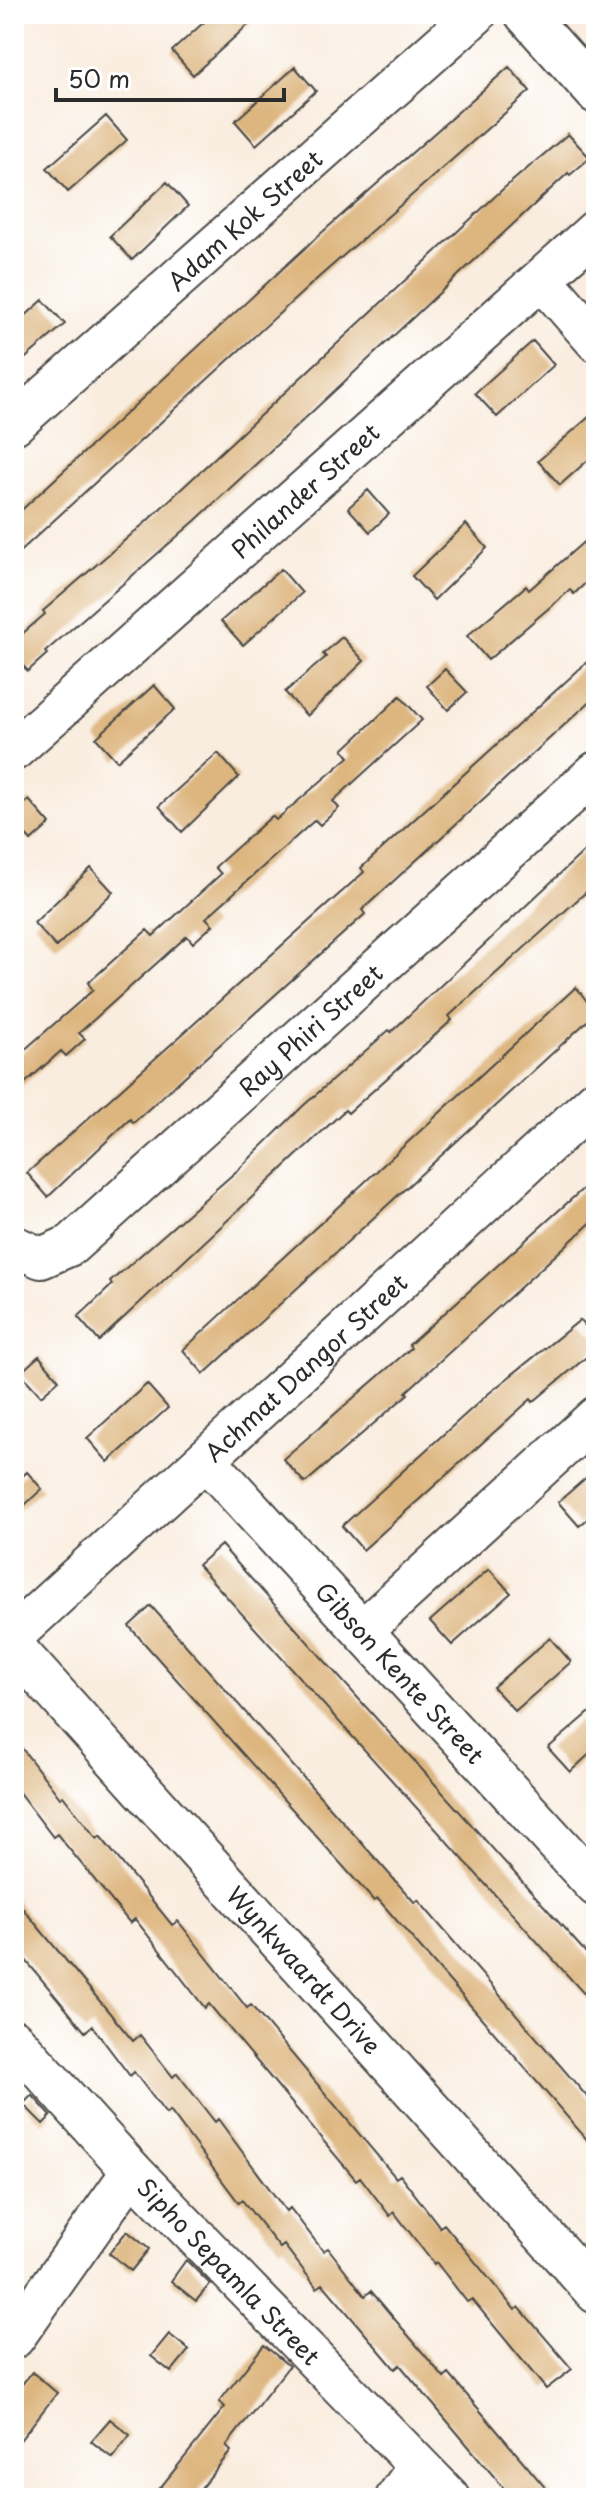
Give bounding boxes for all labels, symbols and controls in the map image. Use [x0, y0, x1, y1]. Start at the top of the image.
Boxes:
scale bar [56, 52, 284, 102]
text: 50 m [68, 60, 130, 96]
street label: Adam Kok Street [159, 141, 330, 298]
street label: Philander Street [223, 414, 387, 566]
street label: Ray Phiri Street [230, 955, 390, 1104]
street label: Achmat Dangor Street [196, 1264, 415, 1470]
street label: Gibson Kente Street [308, 1573, 493, 1772]
street label: Wynkwaardt Drive [219, 1877, 390, 2062]
street label: Sipho Sepamla Street [130, 2169, 329, 2373]

